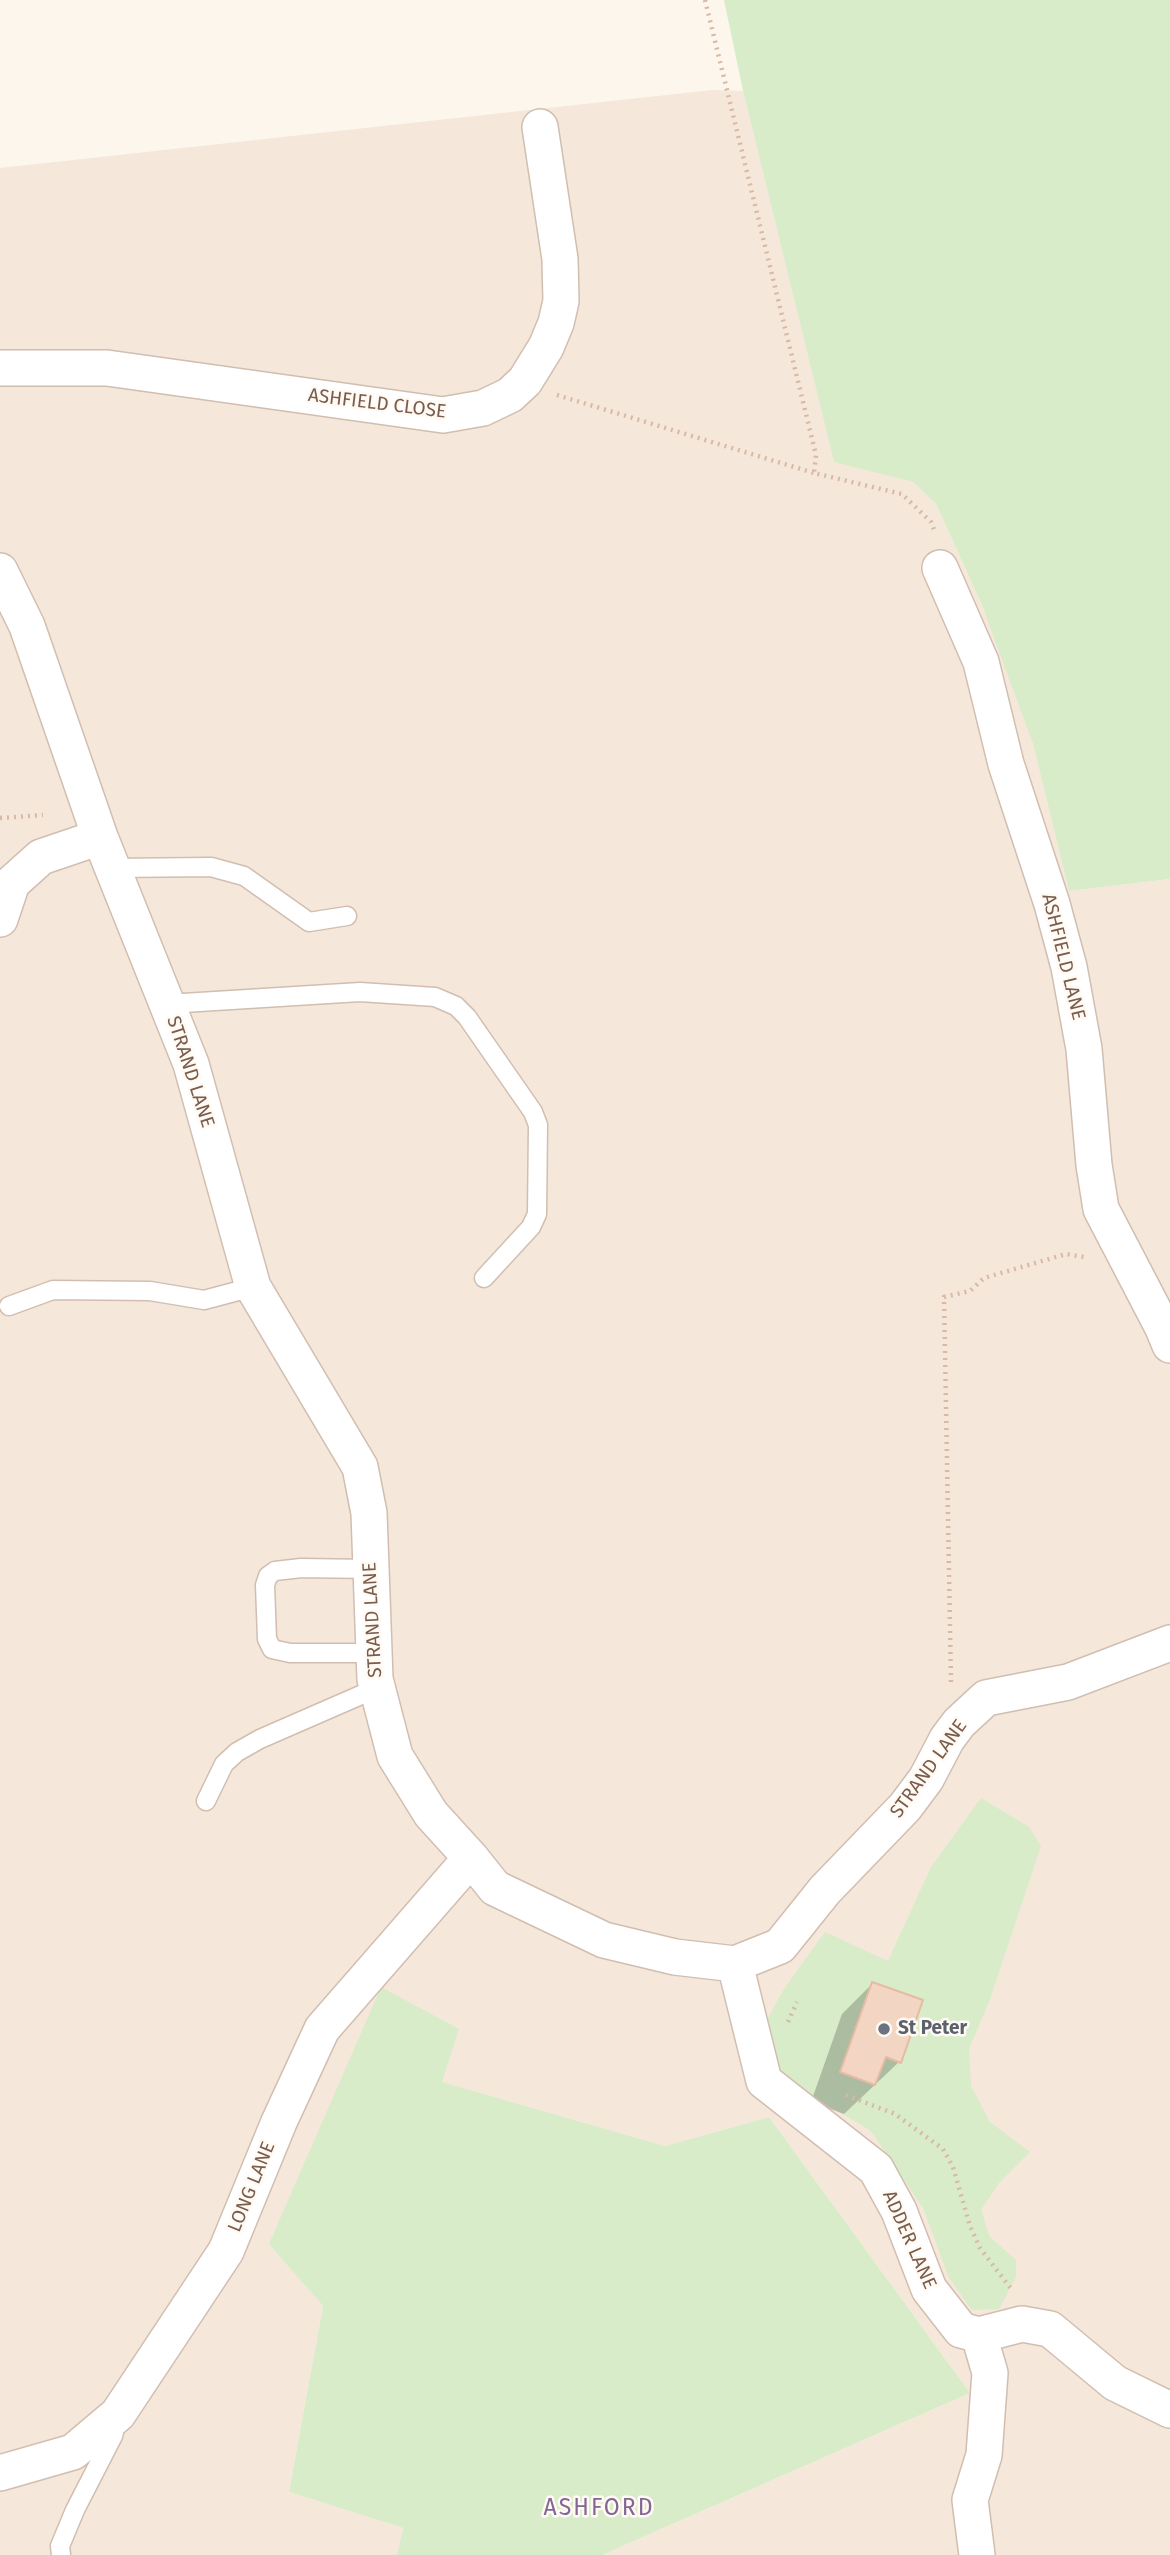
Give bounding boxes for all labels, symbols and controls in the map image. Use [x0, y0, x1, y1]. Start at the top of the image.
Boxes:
street label: ASHFIELD CLOSE [307, 384, 447, 424]
street label: ASHFIELD LANE [1036, 891, 1090, 1023]
street label: STRAND LANE [161, 1013, 219, 1131]
street label: STRAND LANE [359, 1562, 387, 1678]
street label: STRAND LANE [886, 1715, 972, 1823]
place label: St Peter [898, 2018, 967, 2040]
marker: St Peter [876, 2021, 892, 2037]
street label: LONG LANE [224, 2139, 280, 2235]
street label: ADDER LANE [877, 2187, 941, 2293]
district label: ASHFORD [544, 2495, 654, 2523]

